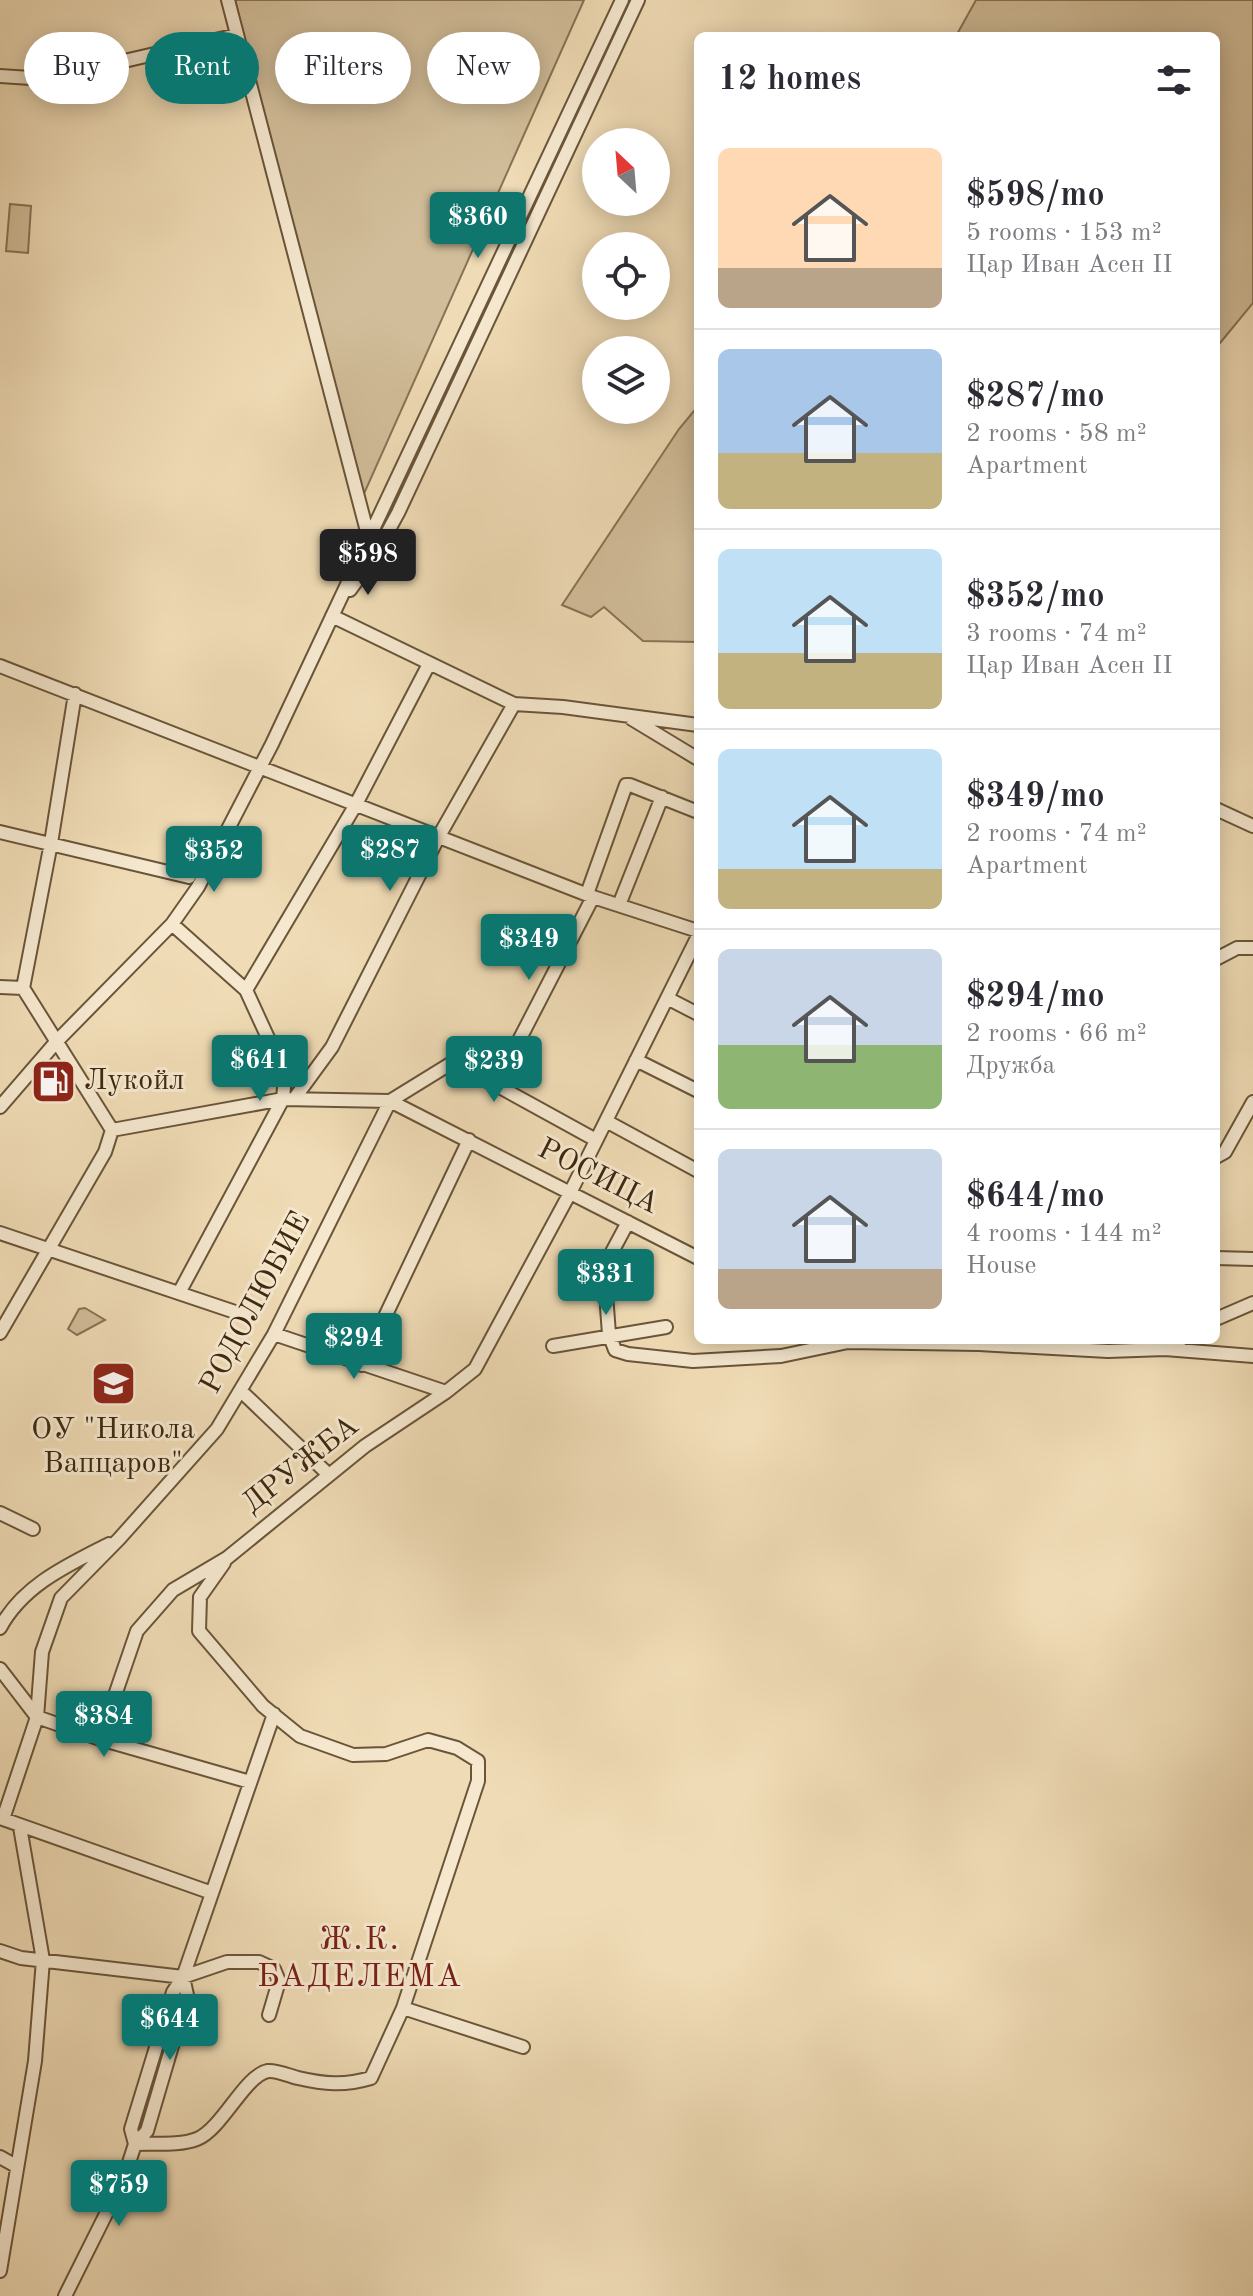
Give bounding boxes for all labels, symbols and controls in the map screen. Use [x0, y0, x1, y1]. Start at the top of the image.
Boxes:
chip: Buy [24, 32, 129, 104]
chip: Rent [145, 32, 259, 104]
chip: Filters [275, 32, 411, 104]
chip: New [427, 32, 540, 104]
icon: filters [1152, 58, 1196, 102]
text: 12 homes [718, 63, 861, 97]
north arrow [582, 128, 670, 216]
map controls [582, 128, 670, 424]
text: $598/mo [966, 179, 1105, 213]
icon: home [782, 180, 878, 276]
pin: $360 [431, 192, 525, 260]
text: $360 [448, 205, 508, 231]
text: 5 rooms · 153 m² [966, 220, 1162, 246]
button: locate [582, 232, 670, 320]
text: Цар Иван Асен II [966, 252, 1172, 278]
button: layers [582, 336, 670, 424]
text: $287/mo [966, 380, 1105, 414]
icon: home [782, 381, 878, 477]
text: 2 rooms · 58 m² [966, 421, 1147, 447]
text: Apartment [966, 453, 1088, 479]
pin: $598 [321, 529, 415, 597]
text: $598 [338, 542, 398, 568]
text: $352/mo [966, 580, 1105, 614]
icon: home [782, 581, 878, 677]
text: 3 rooms · 74 m² [966, 621, 1147, 647]
text: Цар Иван Асен II [966, 653, 1172, 679]
text: $349/mo [966, 780, 1105, 814]
icon: home [782, 781, 878, 877]
text: 2 rooms · 74 m² [966, 821, 1147, 847]
pin: $287 [343, 825, 437, 893]
pin: $352 [167, 826, 261, 894]
text: $287 [360, 838, 420, 864]
text: $352 [184, 839, 244, 865]
text: Apartment [966, 853, 1088, 879]
pin: $349 [482, 914, 576, 982]
text: $349 [499, 927, 559, 953]
text: $294/mo [966, 980, 1105, 1014]
icon: home [782, 981, 878, 1077]
text: 2 rooms · 66 m² [966, 1021, 1147, 1047]
pin: $641 [213, 1035, 307, 1103]
pin: $239 [447, 1036, 541, 1104]
text: $641 [230, 1048, 290, 1074]
text: $239 [464, 1049, 524, 1075]
text: Дружба [966, 1053, 1055, 1079]
fuel station icon: Лукойл [29, 1057, 77, 1105]
place label: Лукойл [84, 1066, 184, 1096]
street label: РОСИЦА [533, 1134, 663, 1220]
text: $644/mo [966, 1180, 1105, 1214]
icon: home [782, 1181, 878, 1277]
street label: РОДОЛЮБИЕ [196, 1207, 316, 1399]
text: 4 rooms · 144 m² [966, 1221, 1162, 1247]
pin: $331 [559, 1249, 653, 1317]
text: House [966, 1253, 1037, 1279]
text: $331 [576, 1262, 636, 1288]
pin: $294 [307, 1313, 401, 1381]
text: $294 [324, 1326, 384, 1352]
school or university icon: ОУ "Никола Вапцаров" [89, 1360, 137, 1408]
street label: ДРУЖБА [237, 1411, 365, 1519]
place label: ОУ "Никола Вапцаров" [31, 1415, 195, 1479]
pin: $384 [57, 1691, 151, 1759]
text: $384 [74, 1704, 134, 1730]
district label: Ж.К. БАДЕЛЕМА [257, 1925, 463, 1994]
pin: $644 [123, 1994, 217, 2062]
text: $644 [140, 2007, 200, 2033]
pin: $759 [72, 2160, 166, 2228]
text: $759 [89, 2173, 149, 2199]

